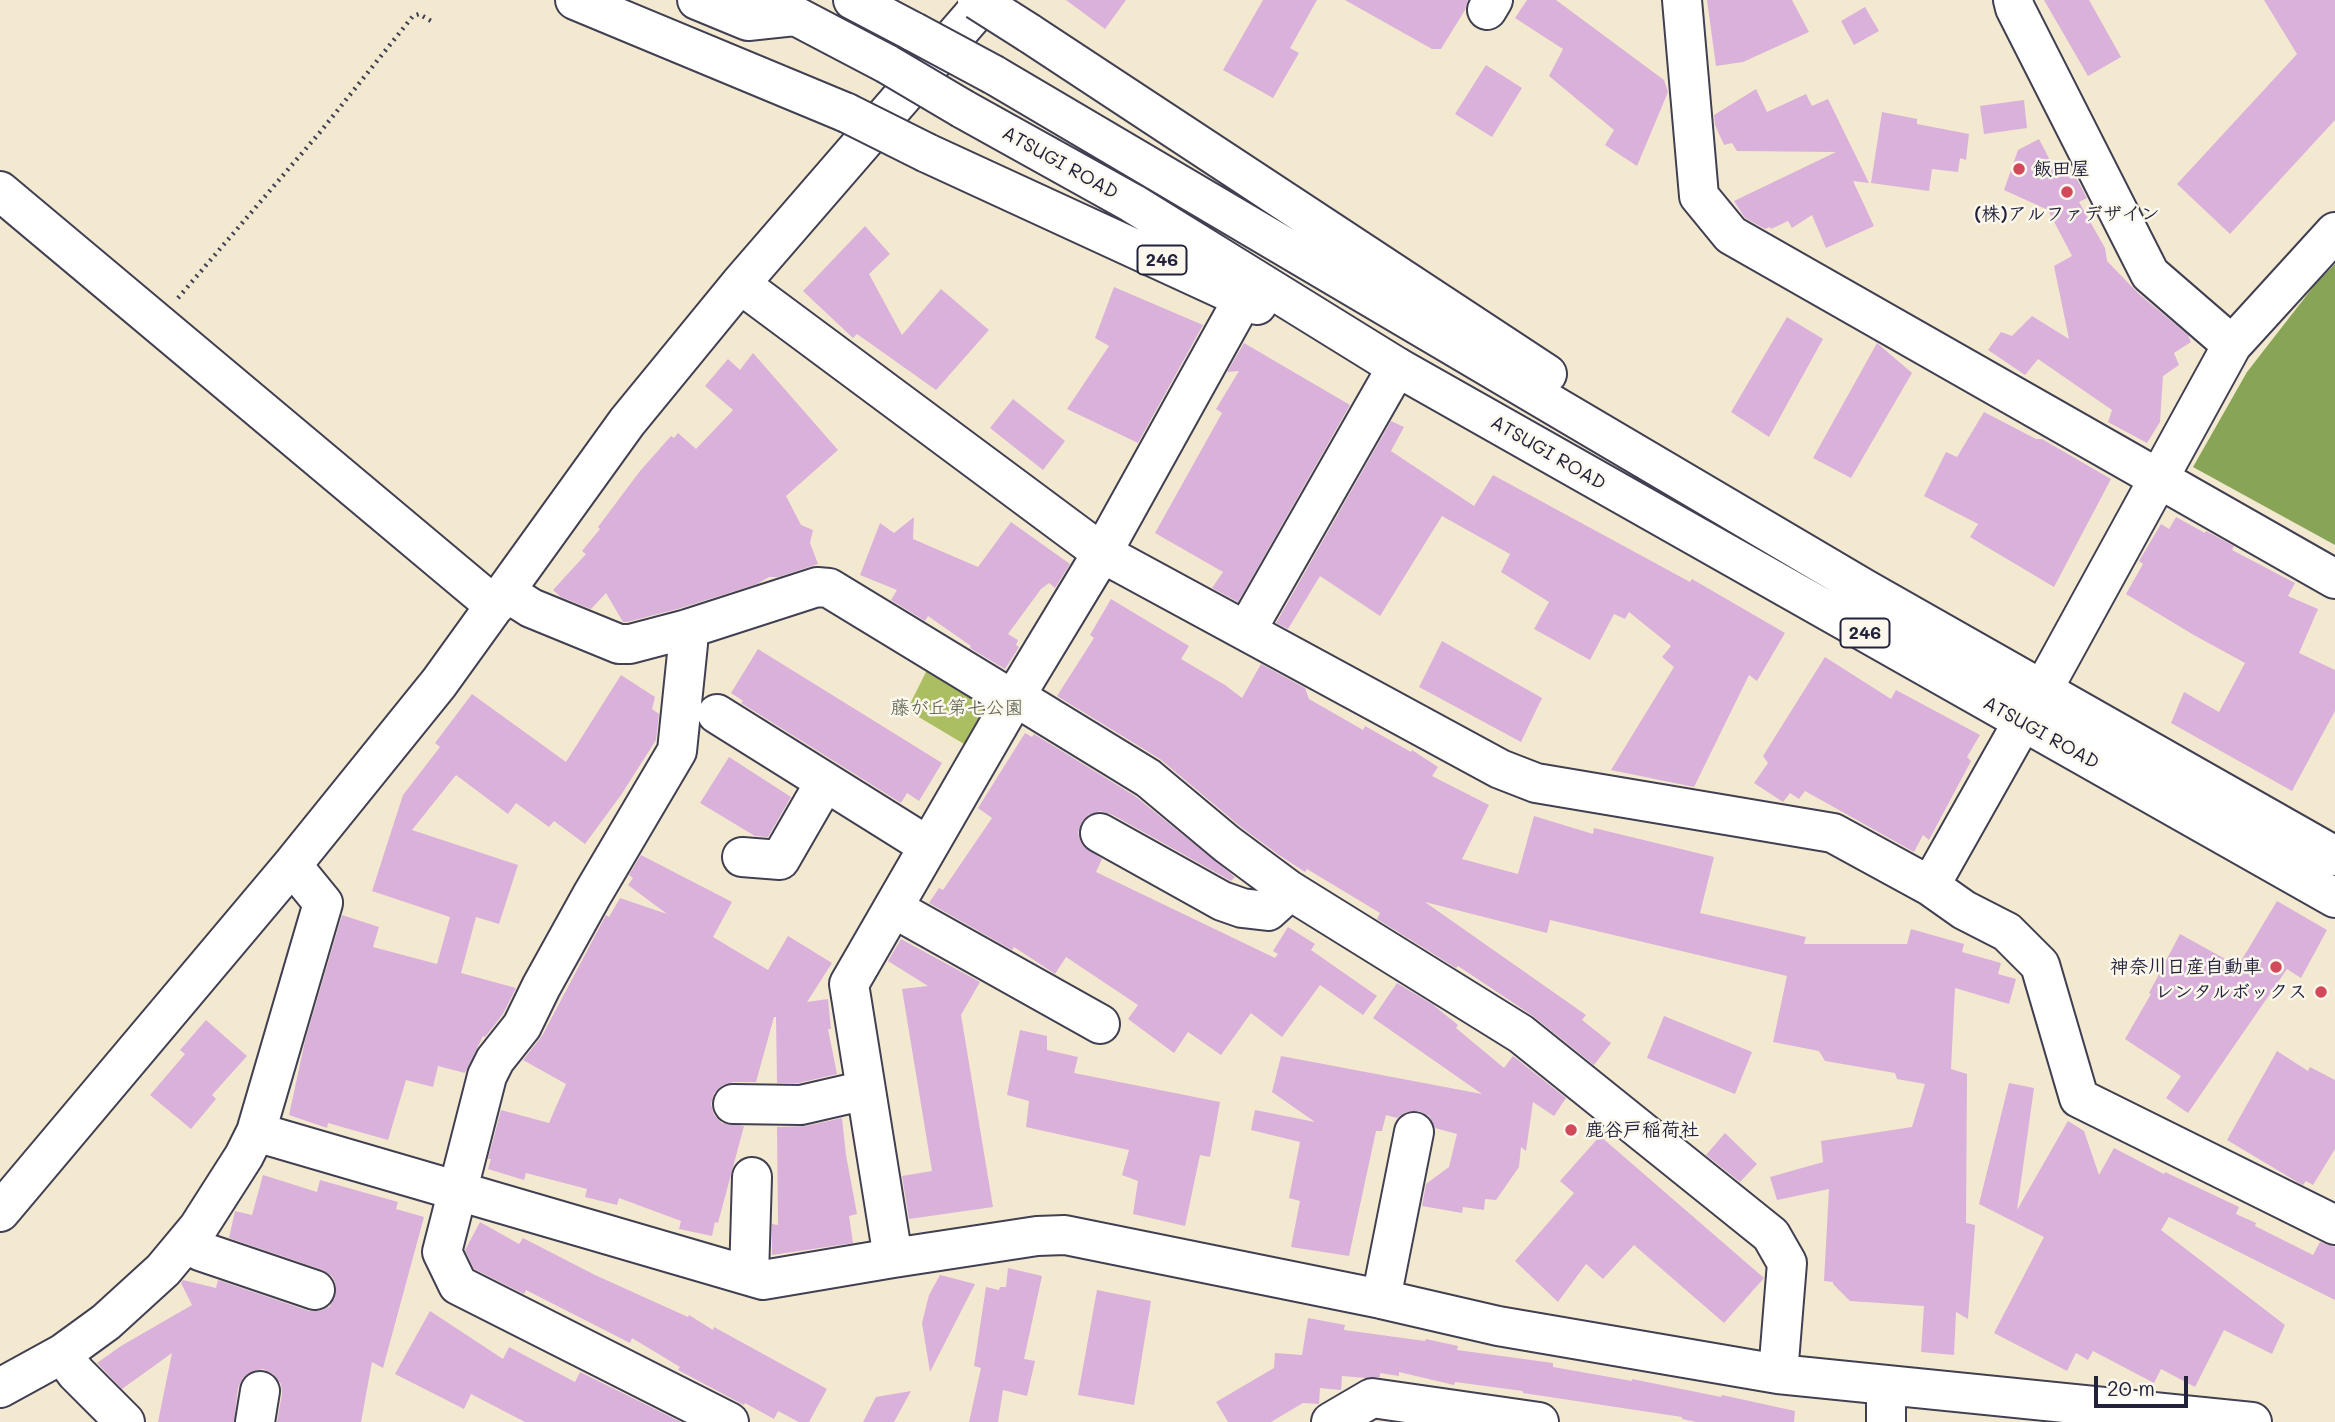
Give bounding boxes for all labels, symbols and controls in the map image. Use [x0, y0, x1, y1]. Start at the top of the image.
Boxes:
street label: ATSUGI ROAD [998, 122, 1122, 204]
place label: 飯田屋 [2033, 158, 2090, 180]
marker: 飯田屋 [2011, 161, 2027, 177]
marker: (株)アルファデザイン [2059, 184, 2075, 200]
place label: (株)アルファデザイン [1974, 203, 2160, 225]
road number: 246 [1138, 246, 1186, 274]
street label: ATSUGI ROAD [1486, 411, 1610, 495]
road number: 246 [1840, 618, 1890, 648]
street label: ATSUGI ROAD [1979, 692, 2103, 774]
park label: 藤が丘第七公園 [891, 697, 1023, 719]
place label: 神奈川日産自動車 [2110, 956, 2262, 978]
marker: 神奈川日産自動車 [2268, 959, 2284, 975]
place label: レンタルボックス [2155, 981, 2307, 1003]
marker: レンタルボックス [2313, 984, 2329, 1000]
place label: 鹿谷戸稲荷社 [1585, 1119, 1699, 1141]
marker: 鹿谷戸稲荷社 [1563, 1122, 1579, 1138]
scale bar [2097, 1362, 2192, 1406]
text: 20 m [2107, 1374, 2155, 1401]

